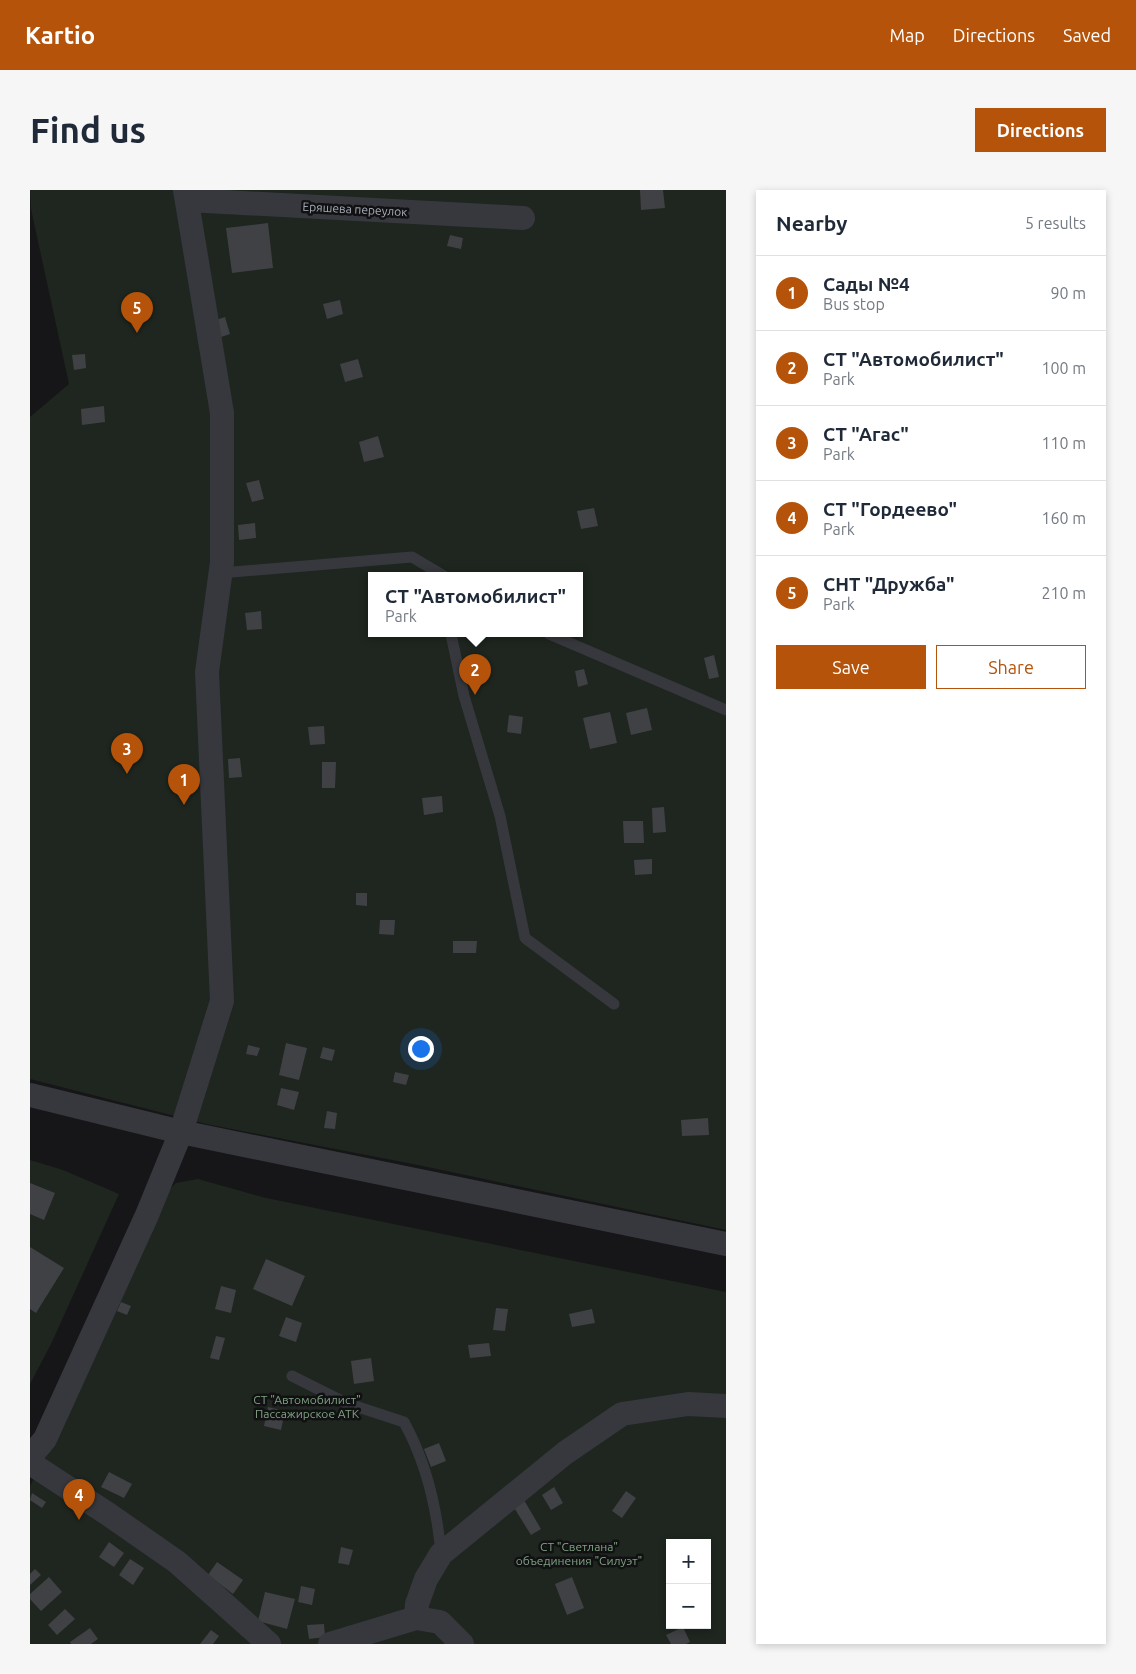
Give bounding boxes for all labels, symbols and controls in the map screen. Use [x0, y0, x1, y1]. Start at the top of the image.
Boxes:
text: Kartio [25, 22, 95, 49]
text: Map [889, 25, 925, 45]
text: Directions [953, 25, 1035, 45]
text: Saved [1063, 25, 1111, 45]
button: Directions [975, 108, 1106, 152]
text: Find us [30, 110, 146, 150]
street label: Еряшева переулок [302, 200, 408, 218]
text: Nearby [776, 211, 847, 235]
text: 5 results [1025, 214, 1086, 232]
text: Сады №4 [823, 273, 910, 295]
text: 1 [787, 284, 797, 302]
text: 90 m [1050, 284, 1086, 302]
pin: 5 [121, 292, 153, 333]
text: Bus stop [823, 295, 885, 313]
text: СТ "Автомобилист" [823, 348, 1004, 370]
text: 2 [787, 359, 797, 377]
text: 100 m [1041, 359, 1086, 377]
text: Park [823, 370, 855, 388]
text: СТ "Агас" [823, 423, 909, 445]
text: 3 [787, 434, 797, 452]
text: 110 m [1041, 434, 1086, 452]
text: Park [823, 445, 855, 463]
text: СТ "Гордеево" [823, 498, 957, 520]
text: 4 [787, 509, 797, 527]
text: 160 m [1041, 509, 1086, 527]
text: Park [823, 520, 855, 538]
popup [368, 572, 583, 637]
text: СНТ "Дружба" [823, 573, 954, 595]
text: 5 [787, 584, 797, 602]
text: 210 m [1041, 584, 1086, 602]
text: СТ "Автомобилист" [385, 585, 566, 607]
text: Park [823, 595, 855, 613]
text: Park [385, 607, 417, 625]
button: Save [776, 645, 926, 689]
button: Share [936, 645, 1086, 689]
pin: 2 [459, 654, 491, 695]
pin: 3 [111, 733, 143, 774]
pin: 1 [168, 764, 200, 805]
your location [408, 1036, 434, 1062]
park label: СТ "Автомобилист" Пассажирское АТК [253, 1393, 361, 1420]
pin: 4 [63, 1479, 95, 1520]
map controls [666, 1539, 711, 1629]
button: + [666, 1539, 711, 1584]
park label: СТ "Светлана" объединения "Силуэт" [516, 1540, 642, 1567]
button: − [666, 1584, 711, 1629]

